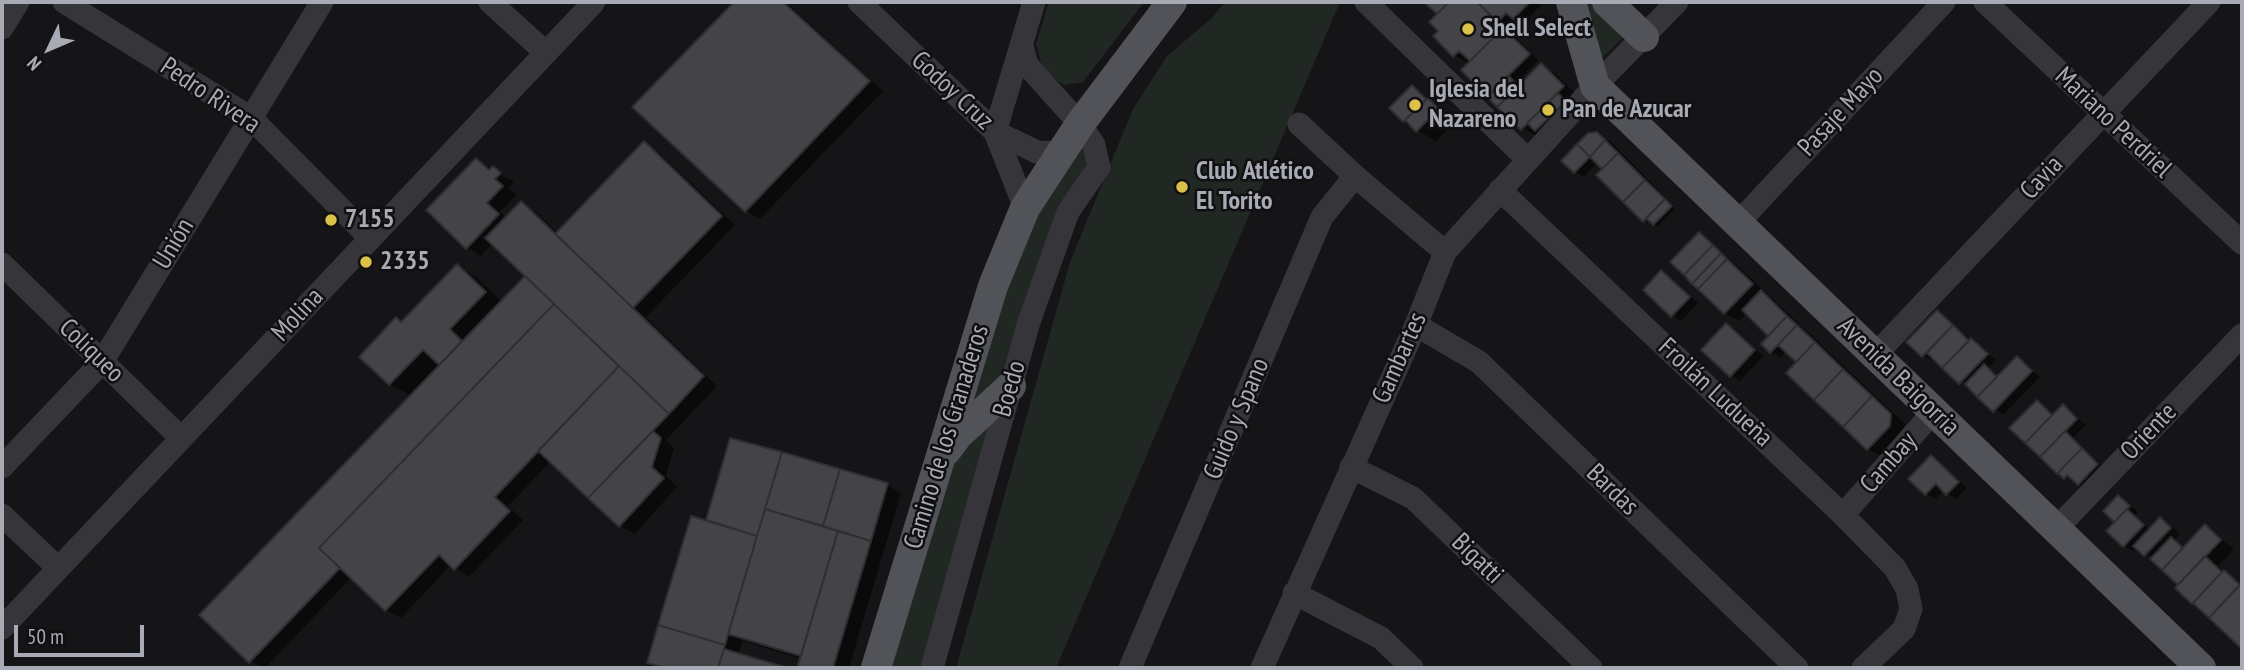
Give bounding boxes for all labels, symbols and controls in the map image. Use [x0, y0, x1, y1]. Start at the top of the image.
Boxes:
place label: Shell Select [1482, 13, 1591, 45]
north arrow [14, 14, 84, 84]
marker: Shell Select [1460, 21, 1476, 37]
street label: Godoy Cruz [904, 45, 1000, 137]
street label: Pedro Rivera [154, 51, 266, 141]
text: N [22, 52, 46, 76]
street label: Pasaje Mayo [1792, 61, 1890, 163]
street label: Mariano Perdriel [2048, 61, 2178, 185]
place label: Iglesia del Nazareno [1429, 74, 1524, 136]
place label: Pan de Azucar [1562, 94, 1691, 126]
marker: Iglesia del Nazareno [1407, 97, 1423, 113]
marker: Pan de Azucar [1540, 102, 1556, 118]
street label: Cavia [2014, 150, 2070, 206]
place label: Club Atlético El Torito [1196, 156, 1314, 218]
marker: Club Atlético El Torito [1174, 179, 1190, 195]
place label: 7155 [345, 204, 395, 236]
marker: 7155 [323, 212, 339, 228]
street label: Unión [147, 213, 201, 275]
place label: 2335 [380, 246, 430, 278]
marker: 2335 [358, 254, 374, 270]
street label: Molina [266, 282, 330, 348]
street label: Gambartes [1366, 308, 1434, 408]
street label: Avenida Baigorria [1830, 311, 1966, 443]
street label: Coliqueo [52, 313, 130, 389]
street label: Camino de los Granaderos [898, 321, 996, 553]
street label: Froilán Ludueña [1651, 332, 1779, 454]
street label: Guido y Spano [1198, 354, 1276, 484]
street label: Boedo [987, 357, 1033, 421]
street label: Oriente [2115, 397, 2183, 467]
street label: Cambay [1854, 426, 1924, 500]
street label: Bardas [1580, 458, 1644, 522]
street label: Bigatti [1445, 527, 1509, 591]
scale bar [18, 610, 147, 654]
text: 50 m [27, 623, 64, 650]

